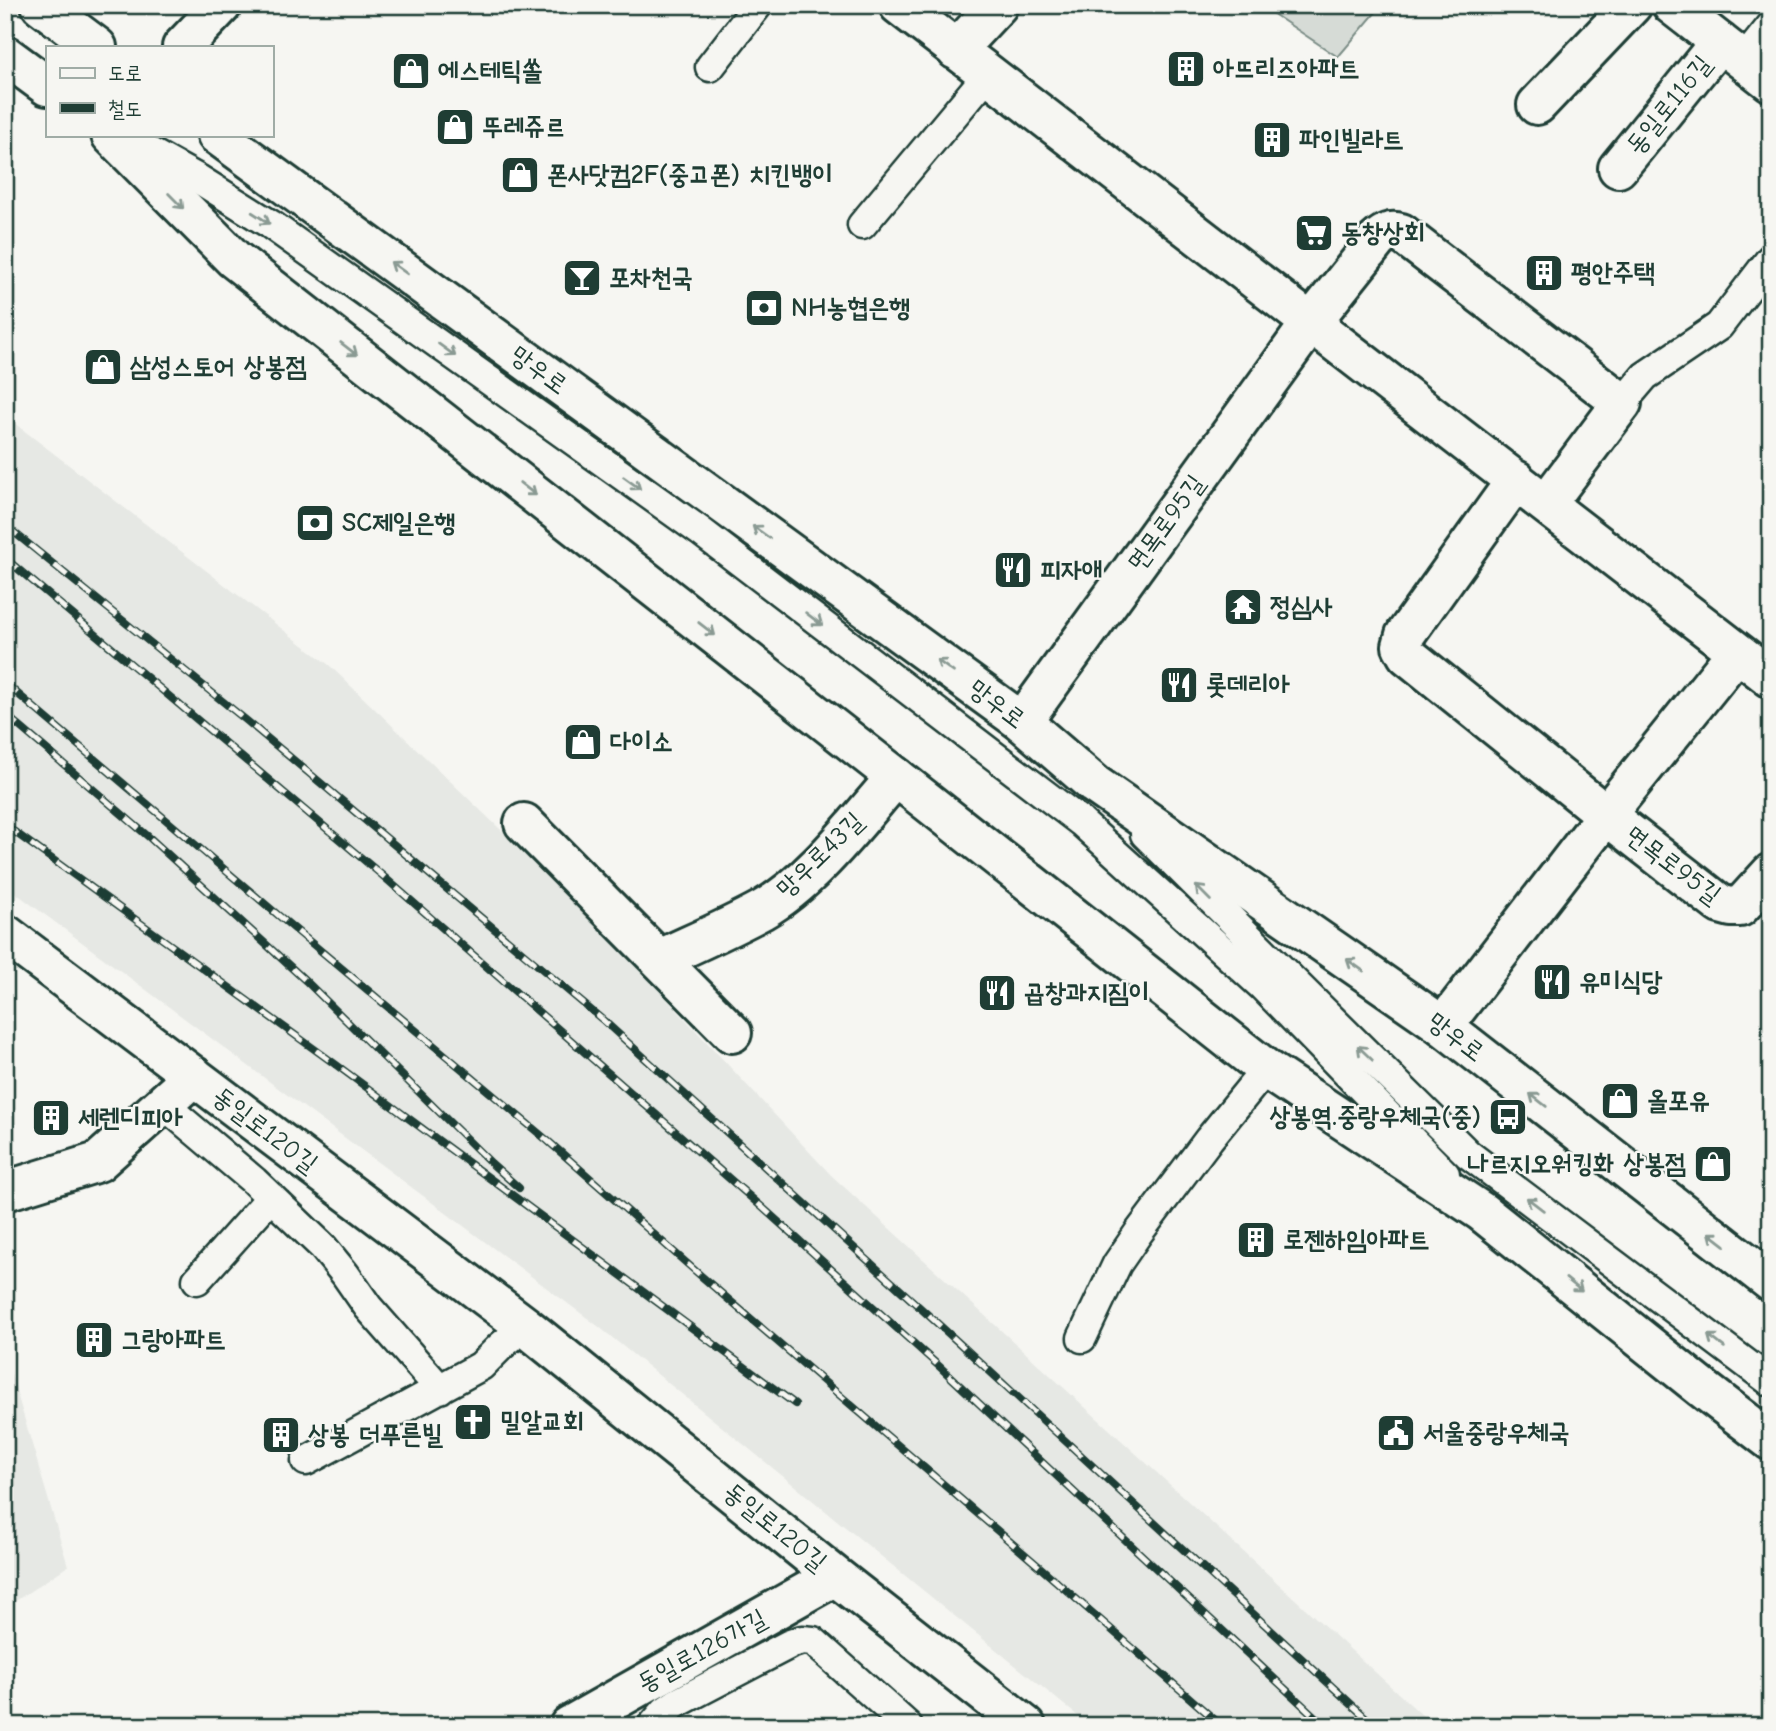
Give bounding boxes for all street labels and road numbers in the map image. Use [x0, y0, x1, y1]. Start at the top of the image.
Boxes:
street label: 동일로116길 [1620, 50, 1718, 160]
street label: 망우로 [505, 339, 573, 401]
street label: 면목로95길 [1121, 469, 1211, 577]
street label: 망우로 [963, 673, 1031, 735]
street label: 망우로43길 [770, 806, 870, 904]
street label: 면목로95길 [1619, 819, 1727, 911]
street label: 망우로 [1422, 1006, 1490, 1068]
street label: 동일로120길 [207, 1081, 323, 1179]
street label: 동일로120길 [718, 1477, 832, 1578]
street label: 동일로126가길 [632, 1603, 772, 1699]

